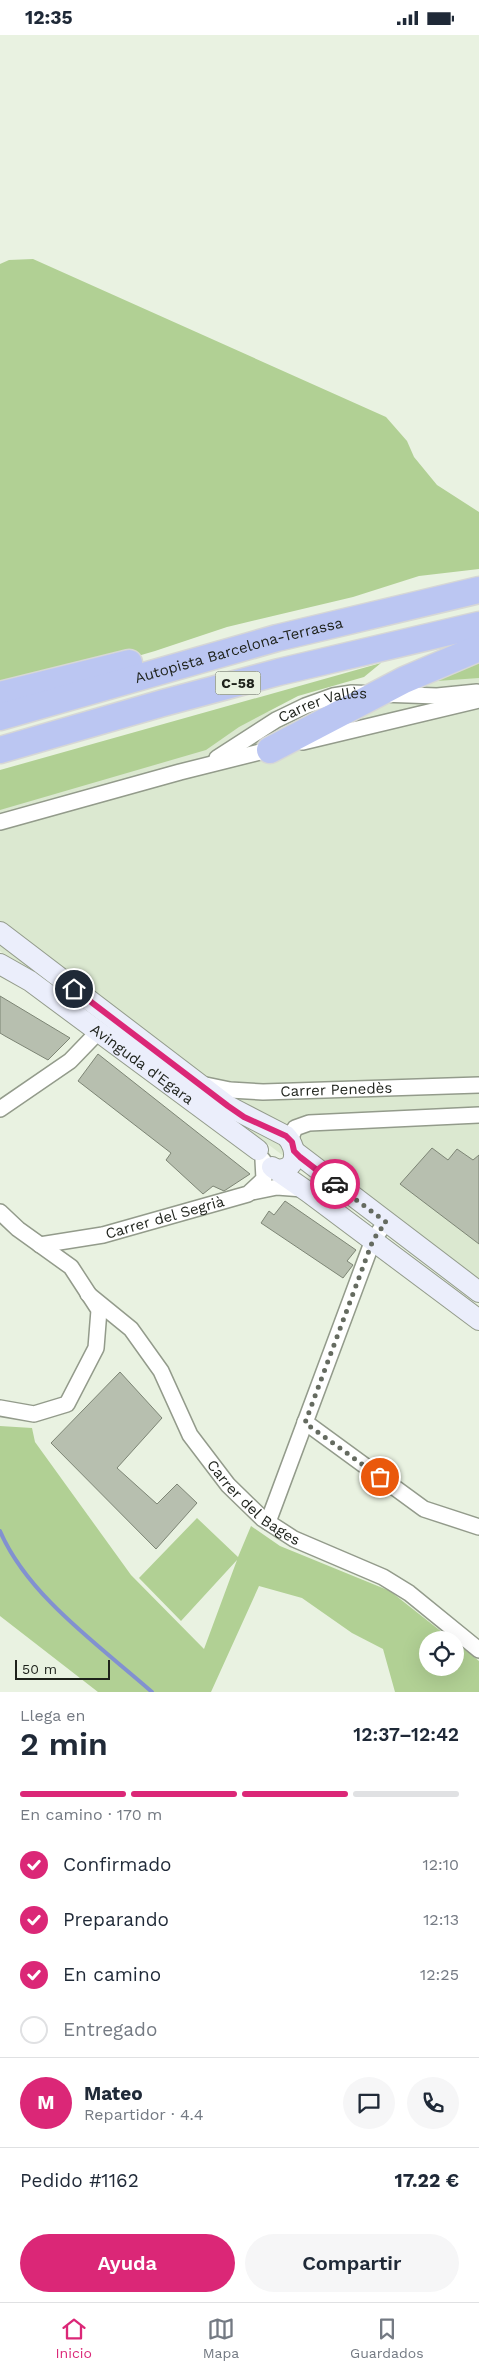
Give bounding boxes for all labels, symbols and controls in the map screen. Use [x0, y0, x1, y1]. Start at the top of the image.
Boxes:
text: 12:35 [25, 6, 73, 29]
street label: Autopista Barcelona-Terrassa [133, 614, 345, 687]
road number: C-58 [216, 671, 260, 695]
street label: Carrer Vallès [275, 684, 368, 727]
pin [53, 968, 95, 1010]
icon: home [60, 975, 88, 1003]
street label: Avinguda d'Egara [87, 1020, 198, 1108]
street label: Carrer Penedès [280, 1079, 393, 1100]
courier [310, 1159, 360, 1209]
icon: car [321, 1170, 349, 1198]
street label: Carrer del Segrià [103, 1192, 227, 1243]
street label: Carrer del Bages [203, 1456, 303, 1549]
pin [359, 1456, 401, 1498]
icon: bag [366, 1463, 394, 1491]
map controls [419, 1631, 464, 1676]
button: locate [419, 1631, 464, 1676]
scale bar [15, 1657, 110, 1680]
text: 50 m [22, 1661, 57, 1677]
text: Llega en [20, 1706, 86, 1725]
text: 12:37–12:42 [353, 1723, 459, 1746]
text: 2 min [20, 1725, 108, 1763]
text: En camino · 170 m [20, 1805, 162, 1824]
icon: check [20, 1851, 48, 1879]
text: Confirmado [63, 1853, 172, 1876]
text: 12:10 [423, 1855, 459, 1874]
icon: check [20, 1906, 48, 1934]
text: Preparando [63, 1908, 169, 1931]
text: 12:13 [423, 1910, 459, 1929]
icon: check [20, 1961, 48, 1989]
text: En camino [63, 1963, 161, 1986]
text: 12:25 [420, 1965, 459, 1984]
text: Entregado [63, 2018, 157, 2041]
button: chat [343, 2077, 395, 2129]
button: phone [407, 2077, 459, 2129]
text: Mateo [84, 2082, 143, 2105]
text: M [37, 2091, 55, 2114]
text: Repartidor · 4.4 [84, 2105, 204, 2124]
text: Pedido #1162 [20, 2169, 139, 2192]
text: 17.22 € [395, 2169, 459, 2192]
button: Ayuda [20, 2234, 235, 2292]
button: Compartir [245, 2234, 459, 2292]
tab: Inicio [55, 2315, 92, 2361]
tab: Mapa [203, 2315, 239, 2361]
tab: Guardados [350, 2315, 424, 2361]

